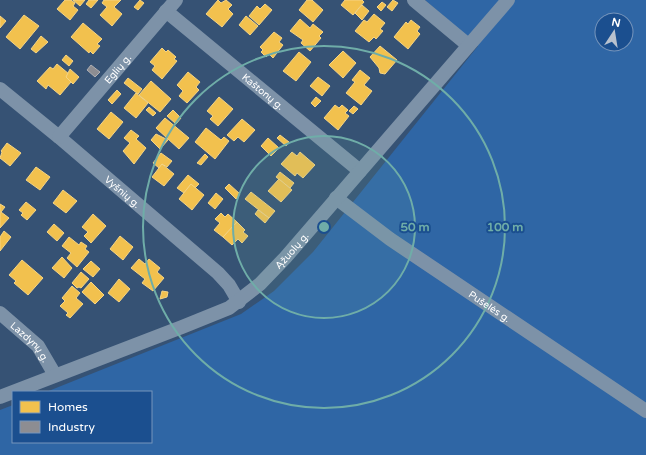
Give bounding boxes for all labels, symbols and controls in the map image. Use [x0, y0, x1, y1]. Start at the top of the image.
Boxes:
north arrow [594, 12, 634, 52]
text: N [610, 15, 622, 30]
street label: Eglių g. [102, 52, 134, 86]
street label: Kaštonų g. [239, 71, 286, 113]
street label: Vyšnių g. [102, 174, 142, 211]
centre of rings [317, 220, 331, 234]
text: 50 m [400, 220, 430, 234]
text: 100 m [487, 220, 523, 234]
street label: Ąžuolų g. [273, 230, 311, 272]
street label: Pušelės g. [466, 289, 512, 325]
street label: Lazdynų g. [8, 320, 51, 365]
legend [12, 391, 152, 443]
text: Homes [48, 400, 88, 414]
text: Industry [48, 420, 95, 434]

